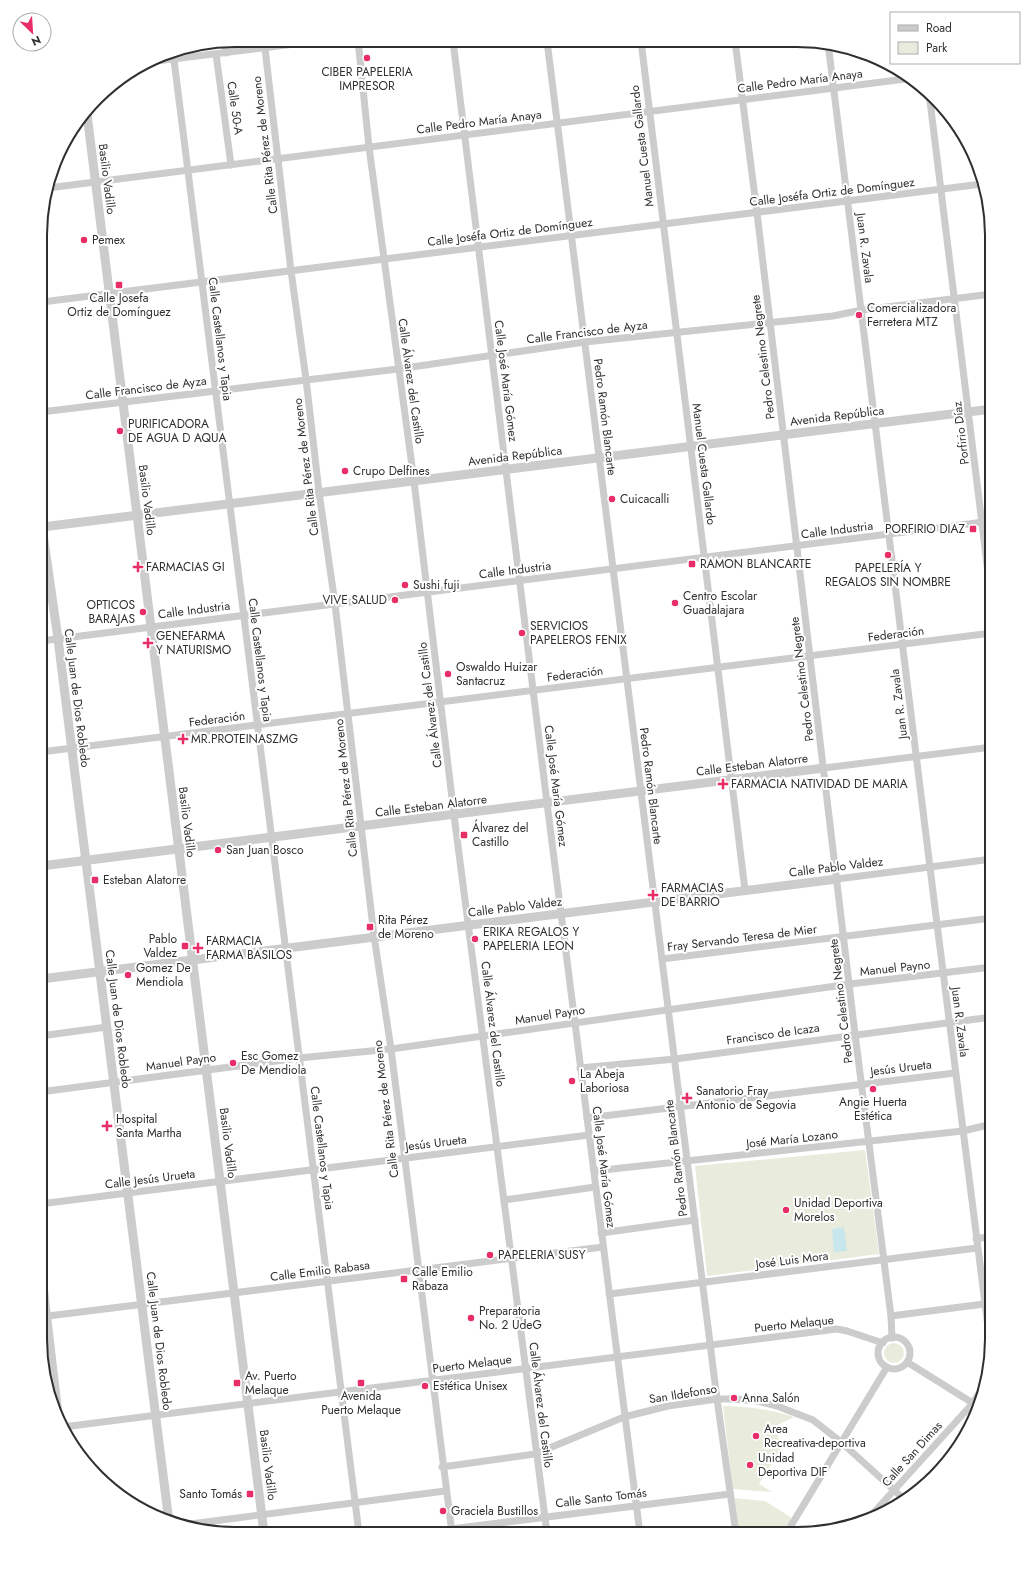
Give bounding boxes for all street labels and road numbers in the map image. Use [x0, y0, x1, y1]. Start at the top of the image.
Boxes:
street label: Calle Pedro María Anaya [737, 64, 864, 98]
street label: Calle Rita Pérez de Moreno [248, 75, 282, 215]
street label: Calle 50-A [222, 80, 248, 136]
street label: Manuel Cuesta Gallardo [626, 84, 658, 208]
street label: Calle Pedro María Anaya [416, 105, 543, 139]
street label: Basilio Vadillo [94, 143, 120, 216]
street label: Calle Joséfa Ortiz de Domínguez [748, 173, 916, 211]
street label: Juan R. Zavala [852, 210, 878, 284]
street label: Calle Joséfa Ortiz de Domínguez [426, 213, 594, 251]
street label: Calle Castellanos y Tapia [203, 276, 237, 402]
street label: Pedro Celestino Negrete [746, 294, 780, 420]
street label: Calle Francisco de Ayza [526, 316, 649, 348]
street label: Calle Álvarez del Castillo [393, 317, 429, 445]
street label: Calle José María Gómez [490, 319, 522, 443]
street label: Pedro Ramón Blancarte [589, 357, 621, 477]
street label: Calle Francisco de Ayza [85, 372, 208, 404]
street label: Calle Rita Pérez de Moreno [289, 397, 323, 537]
street label: Porfirio Díaz [948, 400, 974, 466]
street label: Avenida República [789, 401, 885, 431]
street label: Manuel Cuesta Gallardo [688, 402, 720, 526]
street label: Avenida República [467, 441, 563, 471]
street label: Basilio Vadillo [134, 464, 160, 537]
street label: Calle Industria [800, 517, 874, 543]
street label: Calle Industria [478, 557, 552, 583]
street label: Calle Industria [157, 597, 231, 623]
street label: Calle Castellanos y Tapia [243, 597, 277, 723]
street label: Pedro Celestino Negrete [785, 616, 819, 742]
street label: Federación [867, 622, 925, 646]
street label: Calle Juan de Dios Robledo [60, 628, 94, 769]
street label: Calle Álvarez del Castillo [413, 641, 447, 769]
street label: Federación [546, 662, 604, 686]
street label: Juan R. Zavala [886, 668, 912, 742]
street label: Federación [188, 707, 246, 731]
street label: Calle Rita Pérez de Moreno [330, 718, 362, 858]
street label: Calle José María Gómez [540, 724, 572, 848]
street label: Pedro Ramón Blancarte [635, 726, 667, 846]
street label: Calle Esteban Alatorre [695, 749, 809, 781]
street label: Basilio Vadillo [174, 786, 200, 859]
street label: Calle Esteban Alatorre [374, 790, 488, 822]
street label: Calle Pablo Valdez [788, 852, 885, 882]
street label: Calle Pablo Valdez [467, 892, 564, 922]
street label: Fray Servando Teresa de Mier [666, 920, 819, 956]
street label: Pedro Celestino Negrete [824, 938, 858, 1064]
street label: Calle Juan de Dios Robledo [101, 949, 135, 1090]
street label: Manuel Payno [859, 955, 932, 981]
street label: Calle Álvarez del Castillo [476, 960, 510, 1088]
street label: Juan R. Zavala [947, 984, 973, 1058]
street label: Manuel Payno [514, 1001, 587, 1029]
street label: Francisco de Icaza [725, 1019, 821, 1049]
street label: Calle Rita Pérez de Moreno [369, 1039, 403, 1179]
street label: Manuel Payno [145, 1048, 218, 1076]
street label: Jesús Urueta [867, 1055, 933, 1081]
street label: Calle Castellanos y Tapia [305, 1085, 339, 1211]
street label: Pedro Ramón Blancarte [660, 1098, 692, 1218]
street label: Calle José María Gómez [588, 1105, 620, 1229]
street label: Basilio Vadillo [215, 1107, 241, 1180]
street label: José María Lozano [743, 1125, 839, 1153]
street label: Jesús Urueta [402, 1130, 468, 1156]
street label: Calle Jesús Urueta [104, 1165, 196, 1193]
street label: José Luis Mora [753, 1247, 830, 1274]
street label: Calle Emilio Rabasa [269, 1256, 371, 1286]
street label: Calle Juan de Dios Robledo [142, 1271, 176, 1412]
street label: Puerto Melaque [753, 1311, 835, 1337]
street label: Calle Álvarez del Castillo [524, 1341, 558, 1469]
street label: Puerto Melaque [431, 1350, 513, 1378]
street label: San Ildefonso [648, 1380, 719, 1408]
street label: Calle San Dimas [878, 1417, 946, 1491]
street label: Basilio Vadillo [255, 1429, 281, 1502]
street label: Calle Santo Tomás [554, 1483, 648, 1513]

